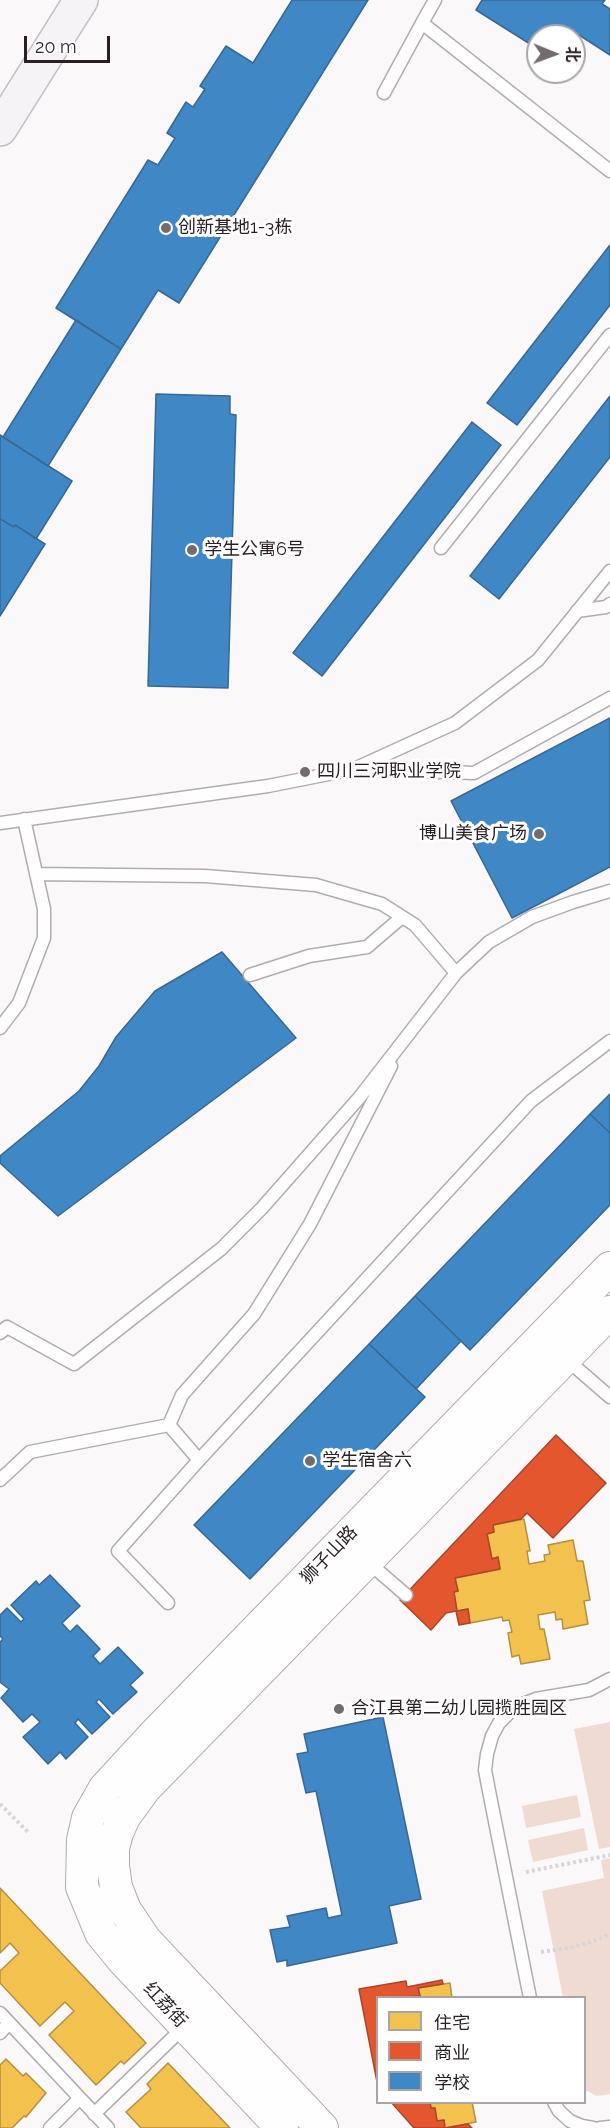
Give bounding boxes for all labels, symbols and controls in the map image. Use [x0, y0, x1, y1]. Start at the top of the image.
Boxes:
scale bar [27, 24, 112, 62]
north arrow [526, 24, 586, 84]
text: 20 m [35, 36, 77, 57]
text: 北 [563, 46, 582, 62]
place label: 创新基地1-3栋 [178, 217, 292, 239]
marker: 创新基地1-3栋 [159, 221, 173, 235]
place label: 学生公寓6号 [204, 539, 305, 561]
marker: 学生公寓6号 [185, 543, 199, 557]
place label: 四川三河职业学院 [317, 761, 461, 783]
marker: 四川三河职业学院 [298, 765, 312, 779]
place label: 博山美食广场 [419, 823, 527, 845]
marker: 博山美食广场 [532, 827, 546, 841]
place label: 学生宿舍六 [322, 1450, 412, 1472]
marker: 学生宿舍六 [303, 1454, 317, 1468]
street label: 狮子山路 [296, 1522, 362, 1588]
place label: 合江县第二幼儿园揽胜园区 [351, 1698, 567, 1720]
marker: 合江县第二幼儿园揽胜园区 [332, 1702, 346, 1716]
street label: 红荔街 [139, 1978, 191, 2032]
legend [376, 1996, 586, 2104]
text: 住宅 [434, 2012, 470, 2033]
text: 商业 [434, 2042, 470, 2063]
text: 学校 [434, 2072, 470, 2093]

